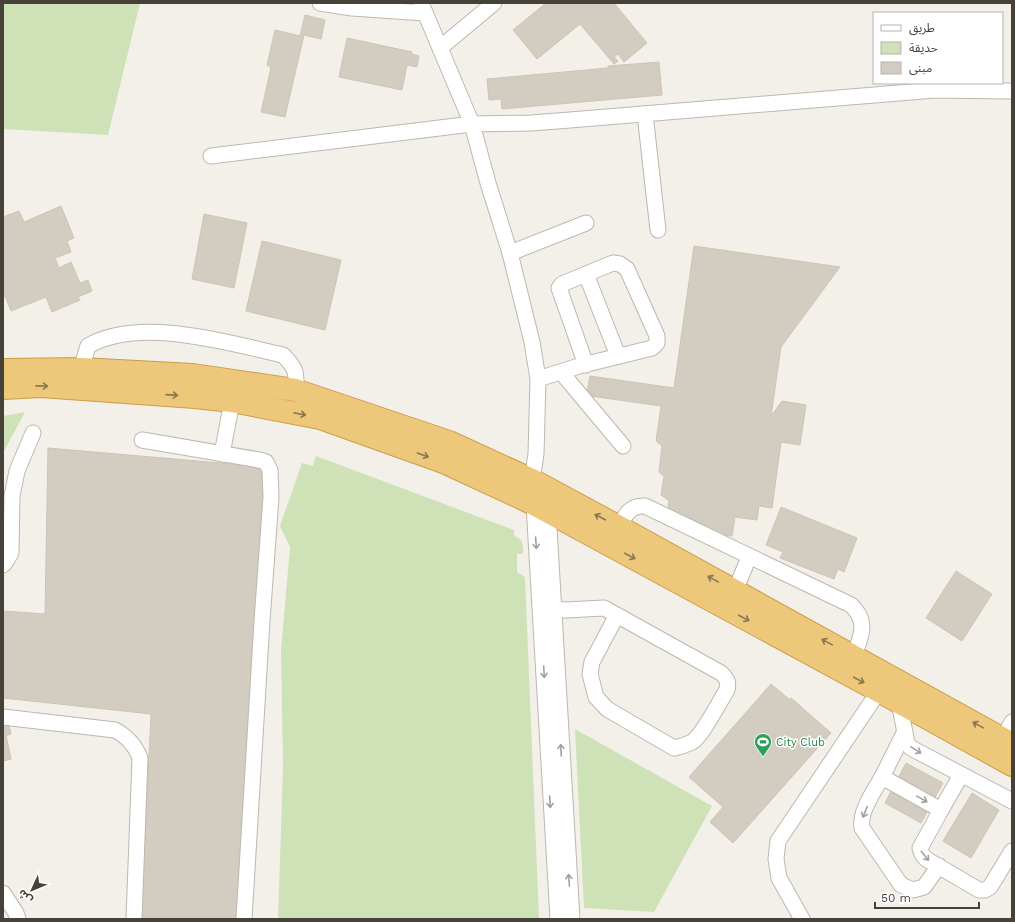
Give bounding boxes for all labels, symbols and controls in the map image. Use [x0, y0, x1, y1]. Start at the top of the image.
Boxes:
legend [873, 12, 1003, 84]
text: طريق [909, 21, 935, 36]
text: حديقة [909, 41, 938, 55]
text: مبنى [909, 61, 932, 75]
one-way arrow [35, 382, 48, 390]
one-way arrow [165, 392, 178, 399]
one-way arrow [293, 411, 306, 419]
one-way arrow [417, 452, 429, 460]
one-way arrow [594, 512, 606, 520]
one-way arrow [533, 536, 540, 549]
one-way arrow [624, 553, 636, 560]
one-way arrow [708, 575, 720, 582]
one-way arrow [738, 614, 750, 622]
one-way arrow [822, 637, 834, 645]
one-way arrow [540, 665, 548, 678]
one-way arrow [852, 676, 864, 684]
one-way arrow [972, 721, 984, 729]
sports icon: City Club [753, 732, 773, 757]
place label: City Club [776, 736, 825, 749]
one-way arrow [558, 744, 565, 757]
one-way arrow [910, 746, 921, 754]
one-way arrow [547, 795, 554, 808]
one-way arrow [916, 796, 928, 804]
one-way arrow [860, 805, 868, 817]
one-way arrow [920, 850, 929, 861]
north arrow [12, 870, 52, 910]
one-way arrow [565, 874, 572, 887]
scale bar [875, 884, 979, 910]
text: ش [15, 887, 35, 907]
text: 50 m [881, 891, 911, 905]

